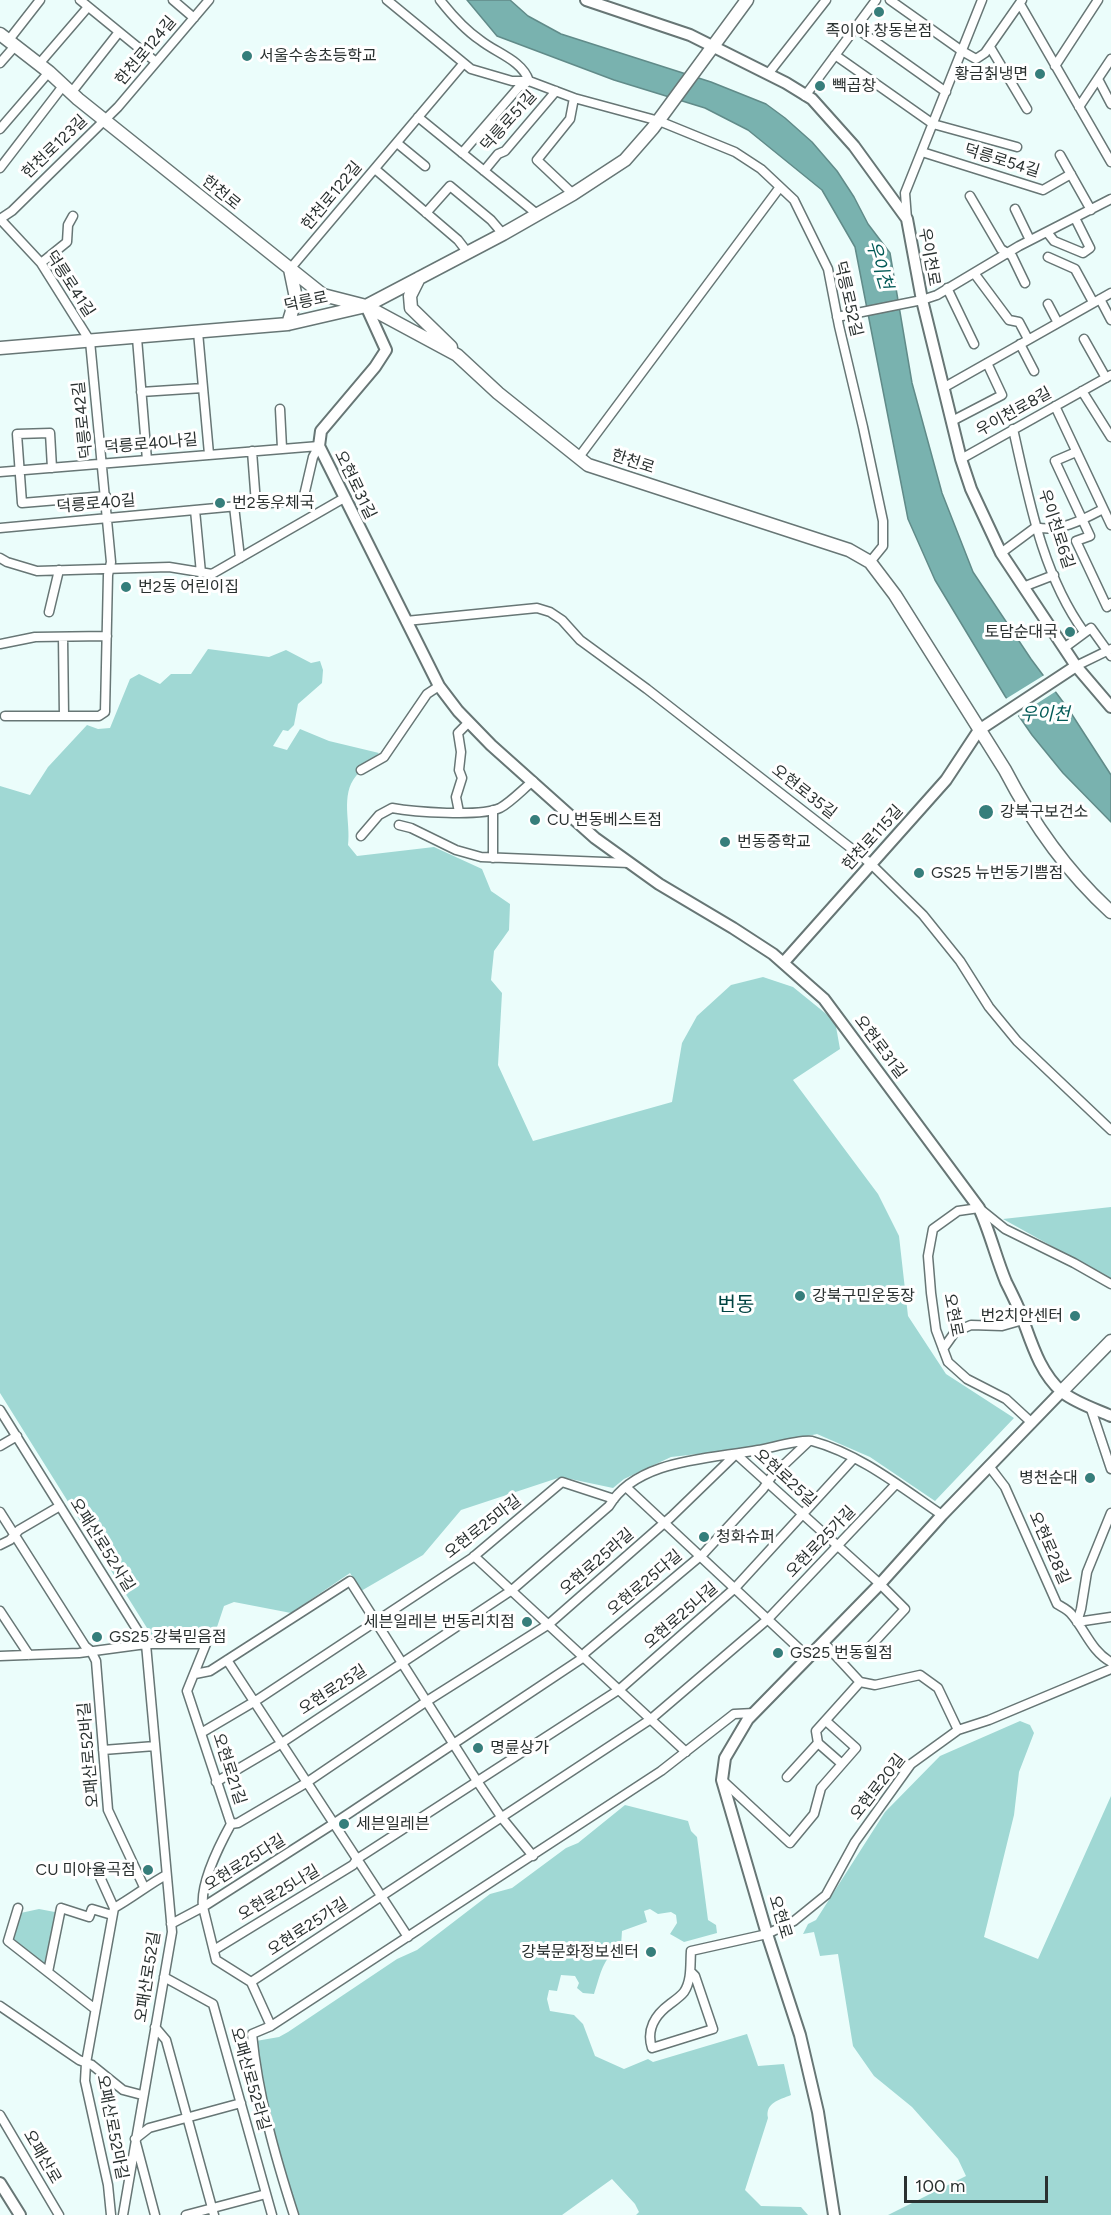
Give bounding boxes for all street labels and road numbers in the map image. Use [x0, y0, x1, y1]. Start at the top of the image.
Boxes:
street label: 한천로124길 [112, 13, 180, 89]
street label: 덕릉로51길 [477, 87, 541, 155]
street label: 한천로123길 [18, 111, 92, 183]
street label: 덕릉로54길 [962, 140, 1042, 182]
street label: 한천로122길 [298, 158, 366, 234]
street label: 한천로 [198, 172, 244, 214]
street label: 우이천로 [914, 226, 944, 288]
street label: 덕릉로41길 [41, 247, 99, 321]
street label: 덕릉로52길 [830, 259, 866, 339]
street label: 덕릉로 [282, 288, 330, 316]
street label: 덕릉로42길 [69, 380, 97, 460]
street label: 우이천로8길 [973, 383, 1055, 441]
street label: 덕릉로40나길 [103, 430, 199, 458]
street label: 한천로 [609, 446, 657, 478]
street label: 오현로31길 [330, 447, 380, 523]
street label: 우이천로6길 [1034, 487, 1078, 571]
street label: 덕릉로40길 [56, 491, 136, 517]
street label: 오현로35길 [768, 761, 840, 823]
street label: 한천로115길 [839, 801, 907, 875]
street label: 오현로31길 [850, 1012, 910, 1082]
street label: 오현로 [939, 1291, 967, 1339]
street label: 오현로25길 [750, 1445, 820, 1511]
street label: 오현로25마길 [441, 1491, 525, 1563]
street label: 오패산로52사길 [66, 1495, 138, 1595]
street label: 오현로25가길 [782, 1502, 860, 1582]
street label: 오현로28길 [1024, 1509, 1074, 1587]
street label: 오현로25라길 [556, 1525, 638, 1599]
street label: 오현로25다길 [604, 1546, 686, 1620]
street label: 오현로25나길 [640, 1579, 722, 1653]
street label: 오현로25길 [295, 1661, 371, 1719]
street label: 오패산로52바길 [75, 1701, 103, 1809]
street label: 오현로21길 [208, 1731, 250, 1807]
street label: 오현로20길 [846, 1750, 910, 1824]
street label: 오현로25다길 [201, 1831, 289, 1895]
street label: 오현로25나길 [235, 1861, 323, 1925]
street label: 오현로 [764, 1893, 796, 1941]
street label: 오현로25가길 [264, 1894, 352, 1960]
street label: 오패산로52길 [131, 1930, 165, 2024]
street label: 오패산로52라길 [226, 2025, 274, 2133]
street label: 오패산로52마길 [92, 2073, 132, 2181]
street label: 오패산로 [19, 2127, 65, 2187]

